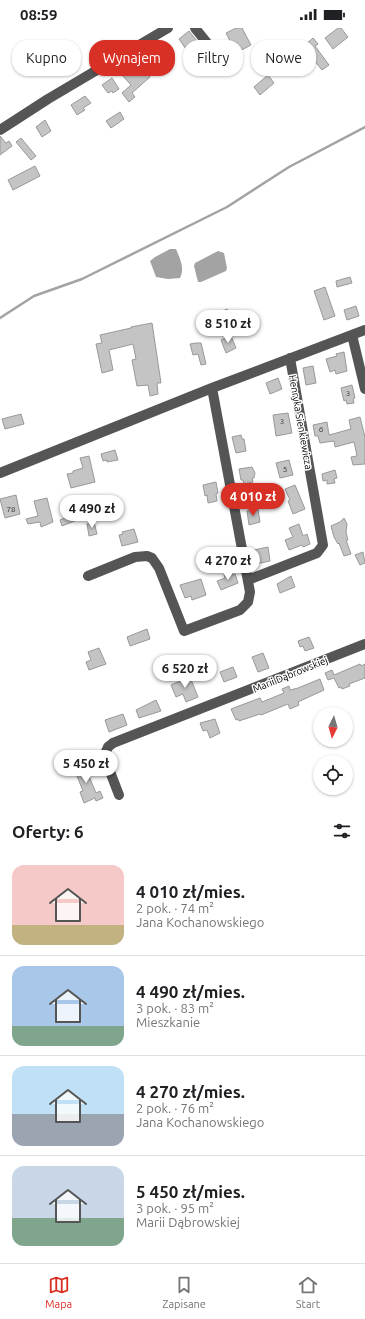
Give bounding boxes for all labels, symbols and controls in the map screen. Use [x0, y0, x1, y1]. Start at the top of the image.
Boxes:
text: 08:59 [20, 6, 58, 23]
chip: Kupno [12, 40, 81, 76]
chip: Wynajem [89, 40, 175, 76]
chip: Filtry [183, 40, 243, 76]
chip: Nowe [251, 40, 316, 76]
pin: 8 510 zł [187, 310, 269, 344]
text: 8 510 zł [205, 316, 251, 330]
street label: Henryka Sienkiewicza [287, 374, 314, 470]
house number: 3 [346, 389, 350, 398]
house number: 3 [280, 417, 284, 426]
house number: 6 [319, 425, 324, 434]
house number: 5 [283, 465, 287, 474]
pin: 4 010 zł [212, 483, 294, 517]
text: 4 010 zł [230, 489, 276, 503]
pin: 4 490 zł [51, 495, 133, 529]
text: 4 490 zł [69, 501, 115, 515]
house number: 78 [6, 505, 16, 514]
pin: 4 270 zł [187, 547, 269, 581]
text: 4 270 zł [205, 553, 251, 567]
street label: Marii Dąbrowskiej [251, 654, 329, 695]
pin: 6 520 zł [144, 655, 226, 689]
text: 6 520 zł [162, 661, 208, 675]
north arrow [313, 707, 353, 747]
map controls [313, 707, 353, 795]
pin: 5 450 zł [45, 750, 127, 784]
button: locate [313, 755, 353, 795]
text: 5 450 zł [63, 756, 109, 770]
icon: filters [331, 820, 353, 842]
text: Oferty: 6 [12, 822, 84, 841]
icon: home [44, 881, 92, 929]
text: 4 010 zł/mies. [136, 882, 245, 901]
text: 2 pok. · 74 m² [136, 901, 214, 915]
text: Jana Kochanowskiego [136, 915, 264, 929]
icon: home [44, 982, 92, 1030]
text: 4 490 zł/mies. [136, 982, 245, 1001]
text: 3 pok. · 83 m² [136, 1001, 214, 1015]
text: Mieszkanie [136, 1015, 200, 1029]
icon: home [44, 1082, 92, 1130]
text: 4 270 zł/mies. [136, 1082, 245, 1101]
text: 2 pok. · 76 m² [136, 1101, 214, 1115]
text: Jana Kochanowskiego [136, 1115, 264, 1129]
icon: home [44, 1182, 92, 1230]
text: 5 450 zł/mies. [136, 1182, 245, 1201]
text: 3 pok. · 95 m² [136, 1201, 214, 1215]
text: Marii Dąbrowskiej [136, 1215, 240, 1229]
tab: Mapa [45, 1274, 72, 1310]
tab: Zapisane [162, 1274, 206, 1310]
tab: Start [296, 1274, 320, 1310]

